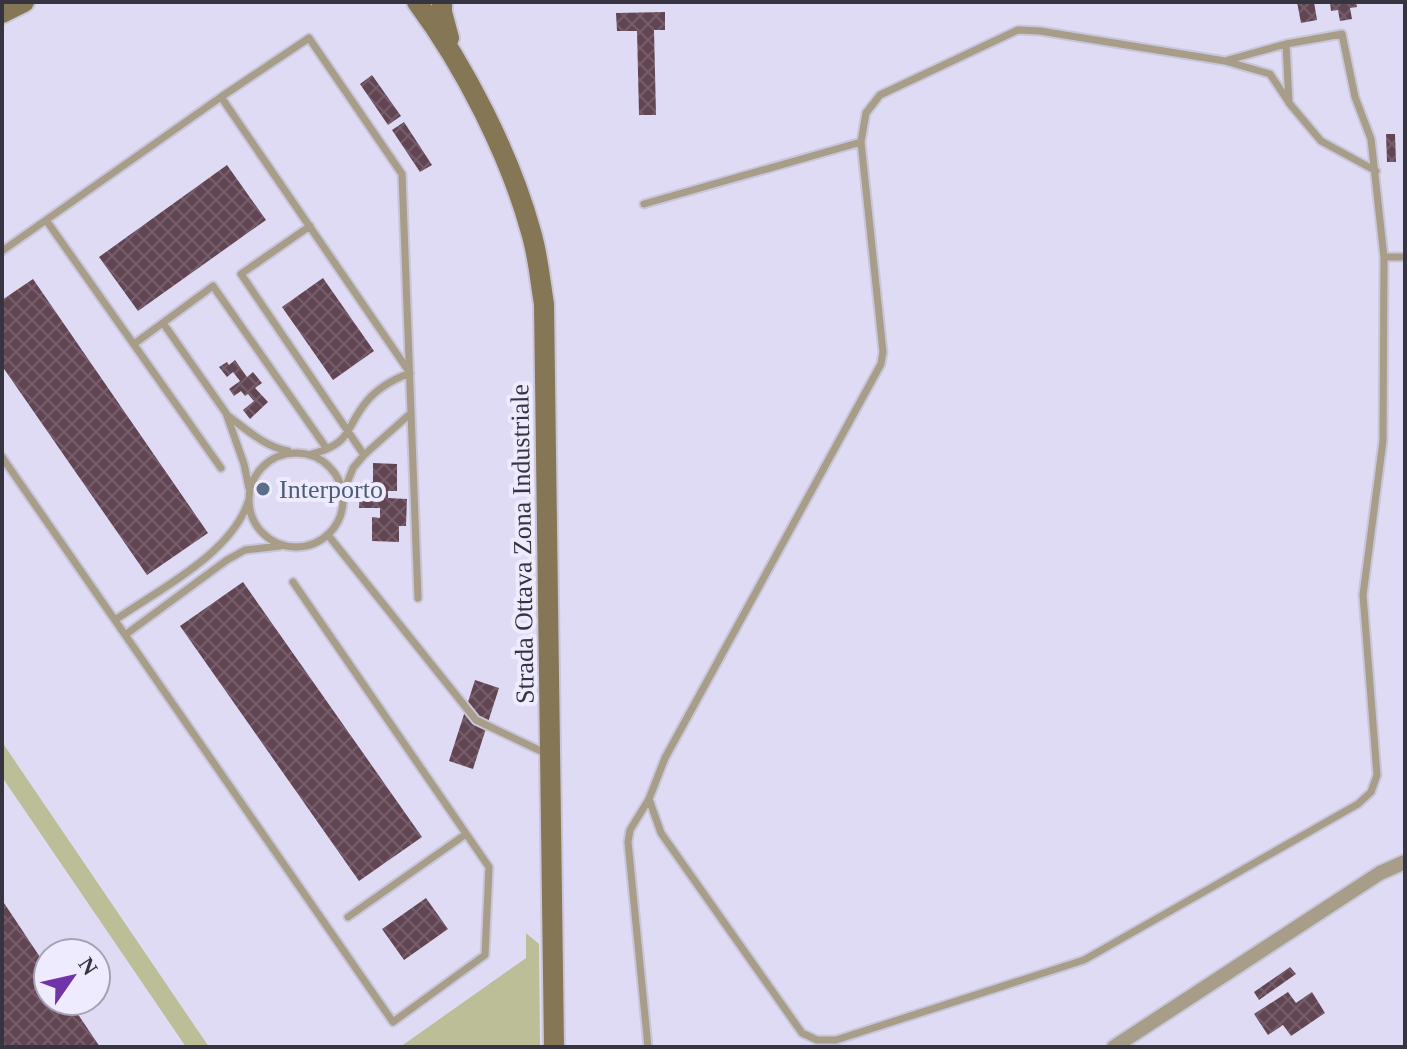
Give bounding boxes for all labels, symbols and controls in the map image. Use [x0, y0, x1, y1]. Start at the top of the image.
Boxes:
street label: Strada Ottava Zona Industriale [505, 384, 540, 704]
place label: Interporto [279, 475, 383, 504]
marker: Interporto [254, 480, 272, 498]
north arrow [32, 937, 112, 1017]
text: N [73, 953, 103, 980]

